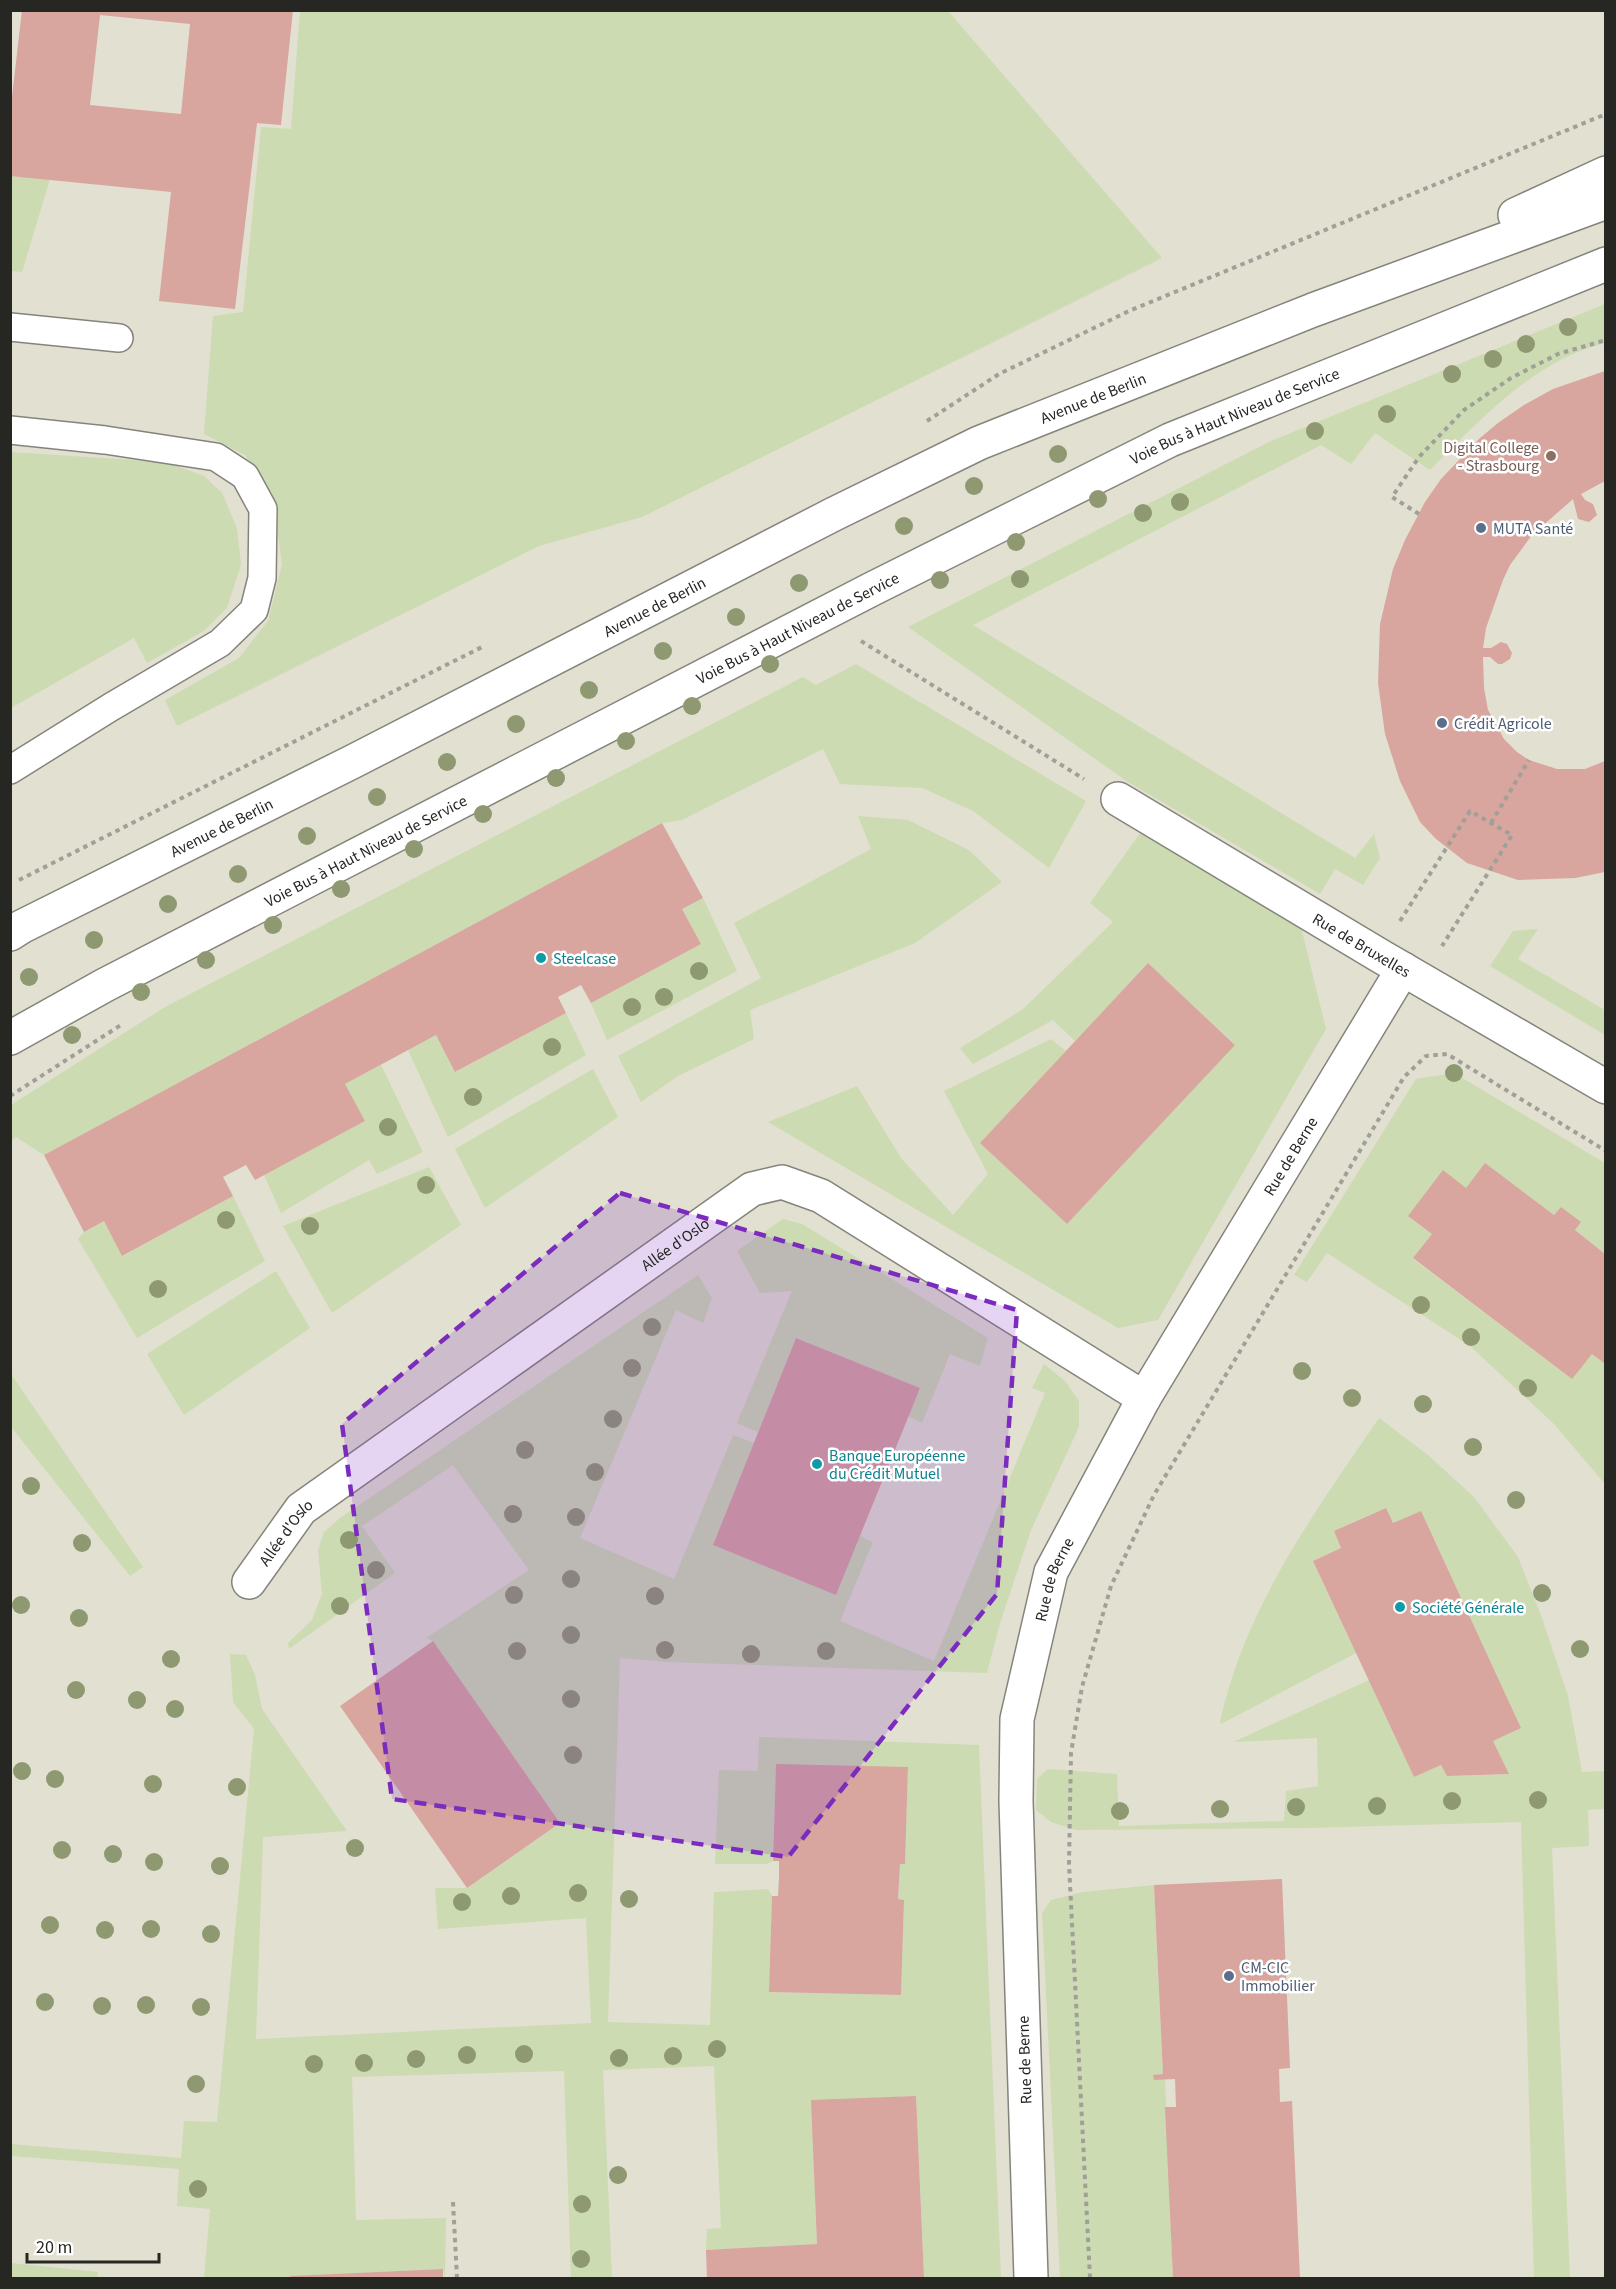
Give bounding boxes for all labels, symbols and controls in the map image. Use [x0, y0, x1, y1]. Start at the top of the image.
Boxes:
street label: Voie Bus à Haut Niveau de Service [1126, 363, 1343, 470]
street label: Avenue de Berlin [1037, 368, 1150, 430]
place label: Digital College - Strasbourg [1443, 437, 1539, 477]
marker: Digital College - Strasbourg [1544, 449, 1558, 463]
place label: MUTA Santé [1493, 518, 1573, 540]
marker: MUTA Santé [1474, 521, 1488, 535]
street label: Voie Bus à Haut Niveau de Service [693, 567, 903, 690]
street label: Avenue de Berlin [600, 572, 710, 643]
place label: Crédit Agricole [1454, 713, 1552, 735]
marker: Crédit Agricole [1435, 716, 1449, 730]
street label: Voie Bus à Haut Niveau de Service [261, 790, 471, 913]
street label: Avenue de Berlin [167, 793, 277, 863]
street label: Rue de Bruxelles [1308, 908, 1415, 983]
place label: Steelcase [553, 948, 616, 970]
marker: Steelcase [534, 951, 548, 965]
street label: Rue de Berne [1259, 1113, 1323, 1200]
street label: Allée d'Oslo [637, 1213, 714, 1276]
place label: Banque Européenne du Crédit Mutuel [829, 1445, 965, 1485]
marker: Banque Européenne du Crédit Mutuel [810, 1457, 824, 1471]
street label: Allée d'Oslo [254, 1494, 318, 1571]
street label: Rue de Berne [1030, 1534, 1080, 1624]
place label: Société Générale [1412, 1597, 1524, 1619]
marker: Société Générale [1393, 1600, 1407, 1614]
place label: CM-CIC Immobilier [1241, 1957, 1315, 1997]
marker: CM-CIC Immobilier [1222, 1969, 1236, 1983]
street label: Rue de Berne [1012, 2015, 1038, 2105]
scale bar [27, 2226, 159, 2264]
text: 20 m [36, 2235, 72, 2260]

